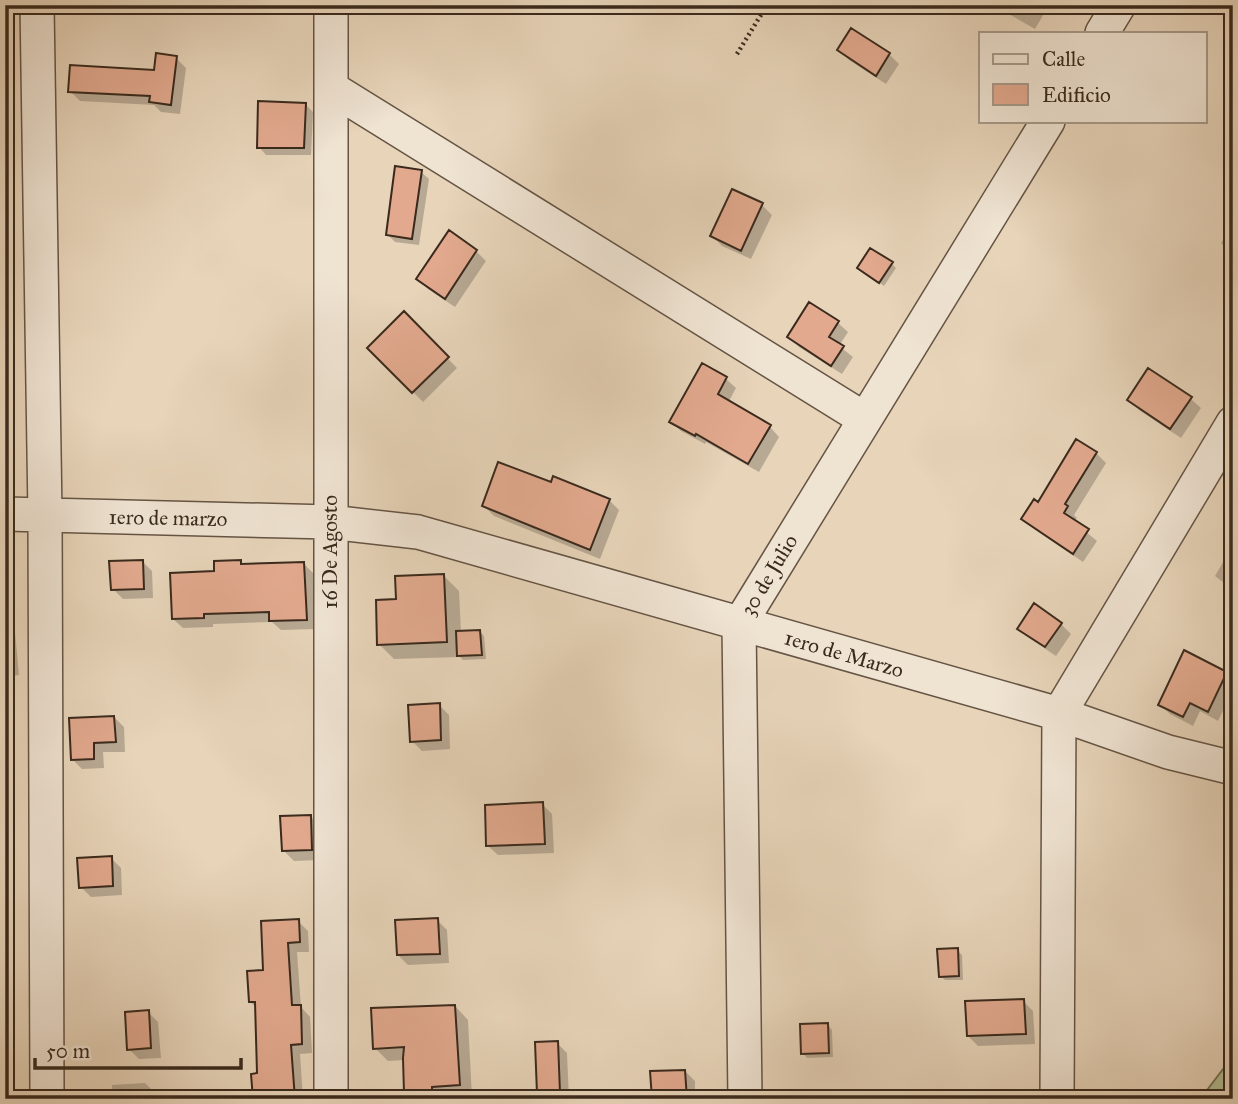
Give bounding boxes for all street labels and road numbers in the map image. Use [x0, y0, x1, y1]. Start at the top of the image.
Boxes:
street label: 16 De Agosto [317, 495, 343, 609]
street label: 1ero de marzo [108, 504, 228, 532]
street label: 30 de Julio [735, 529, 804, 620]
street label: 1ero de Marzo [781, 625, 907, 683]

